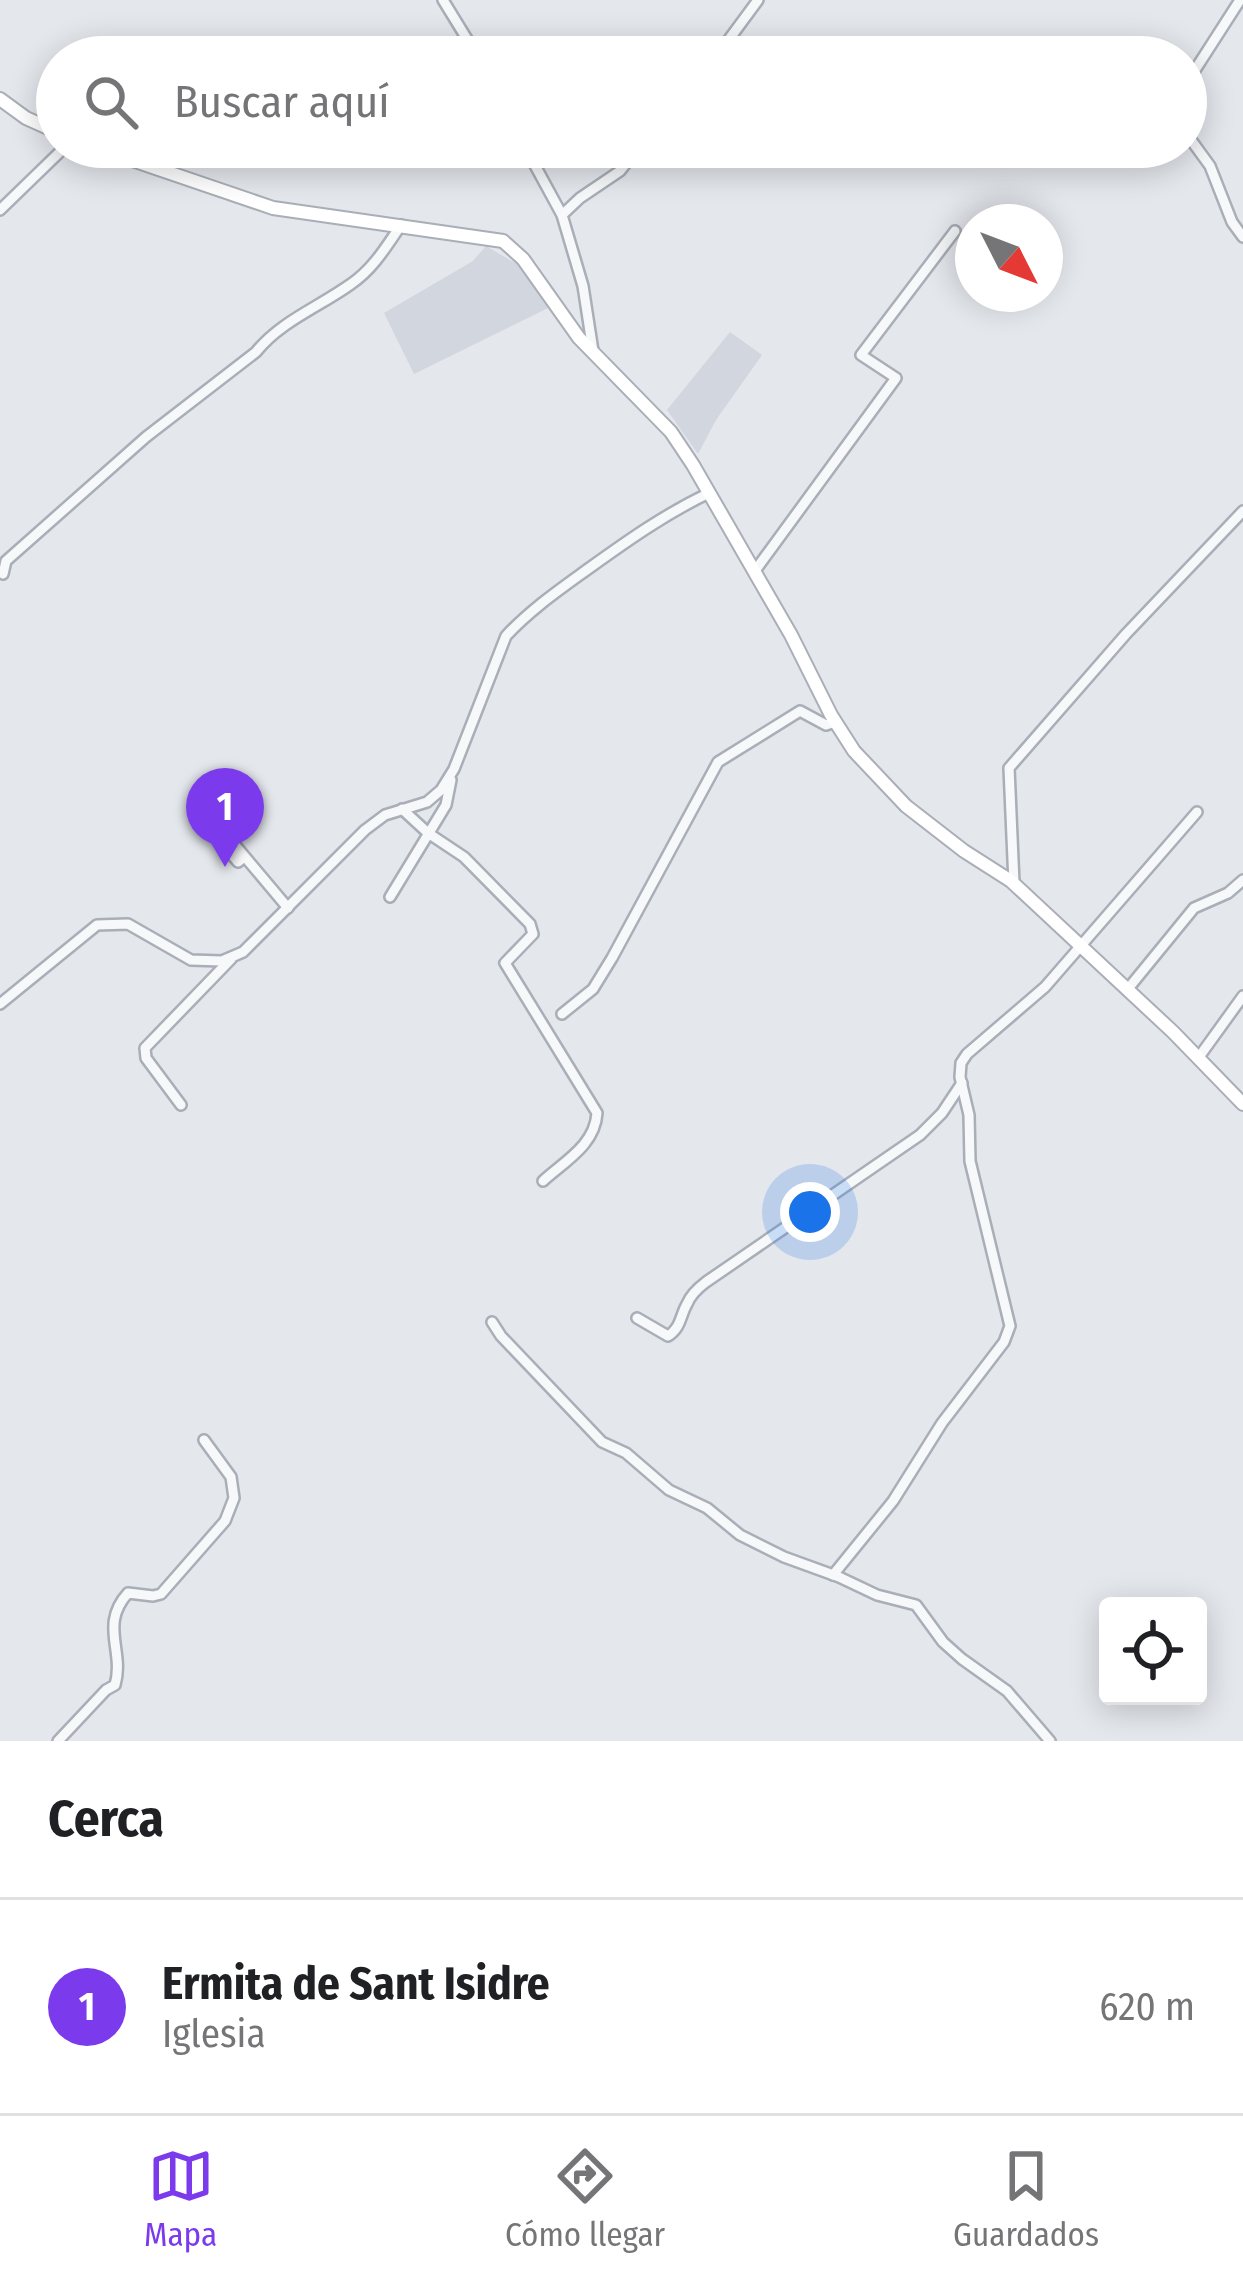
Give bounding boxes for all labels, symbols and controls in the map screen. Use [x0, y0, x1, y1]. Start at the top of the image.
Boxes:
search box [36, 36, 1207, 168]
icon: search [78, 69, 144, 135]
text: Buscar aquí [174, 75, 390, 129]
north arrow [955, 204, 1063, 312]
pin: 1 [186, 768, 264, 867]
your location [780, 1182, 840, 1242]
map controls [1099, 1597, 1207, 1705]
button: locate [1099, 1597, 1207, 1705]
text: Cerca [48, 1788, 164, 1850]
text: Ermita de Sant Isidre [162, 1957, 550, 2011]
text: 1 [79, 1984, 95, 2030]
text: 620 m [1099, 1984, 1195, 2030]
text: Iglesia [162, 2011, 266, 2057]
tab: Mapa [144, 2143, 217, 2255]
tab: Cómo llegar [505, 2143, 665, 2255]
tab: Guardados [953, 2143, 1099, 2255]

